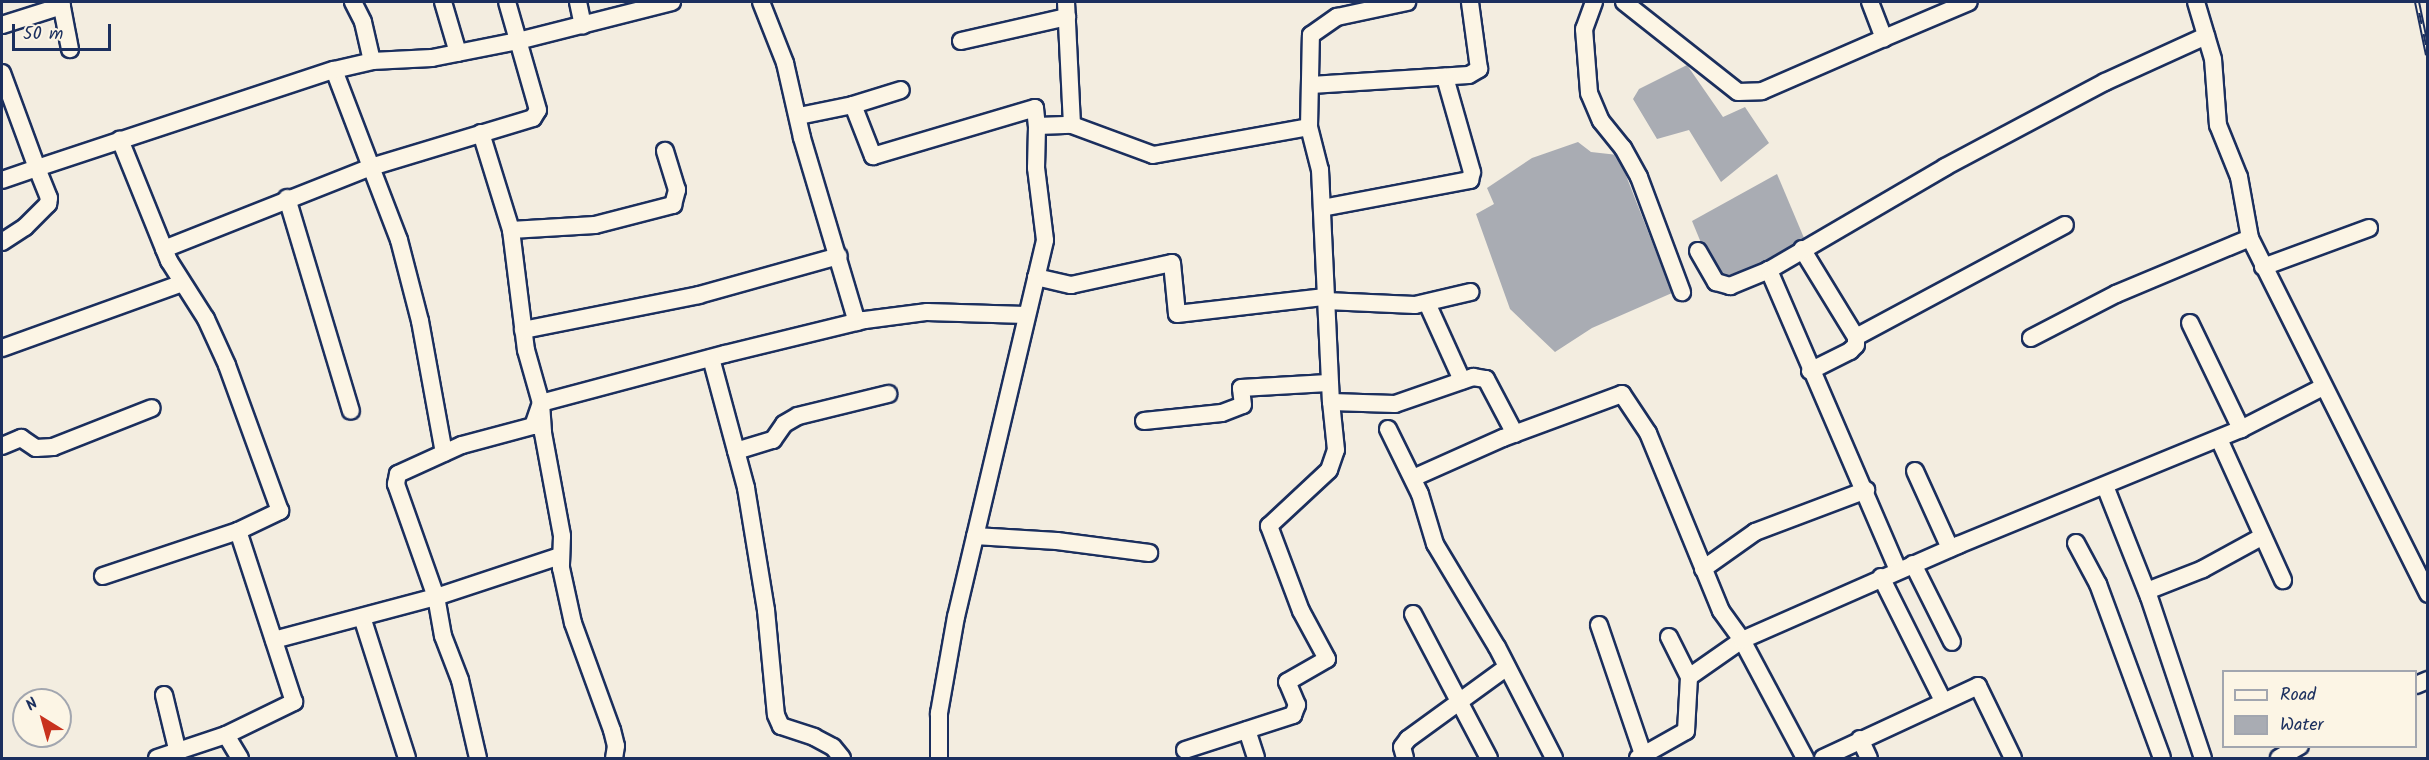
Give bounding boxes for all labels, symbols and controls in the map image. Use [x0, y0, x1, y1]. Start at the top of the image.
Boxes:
scale bar [15, 12, 114, 50]
text: 50 m [23, 20, 63, 49]
legend [2222, 670, 2417, 748]
text: Road [2280, 681, 2316, 710]
north arrow [12, 688, 72, 748]
text: N [21, 692, 44, 718]
text: Water [2280, 711, 2324, 740]

